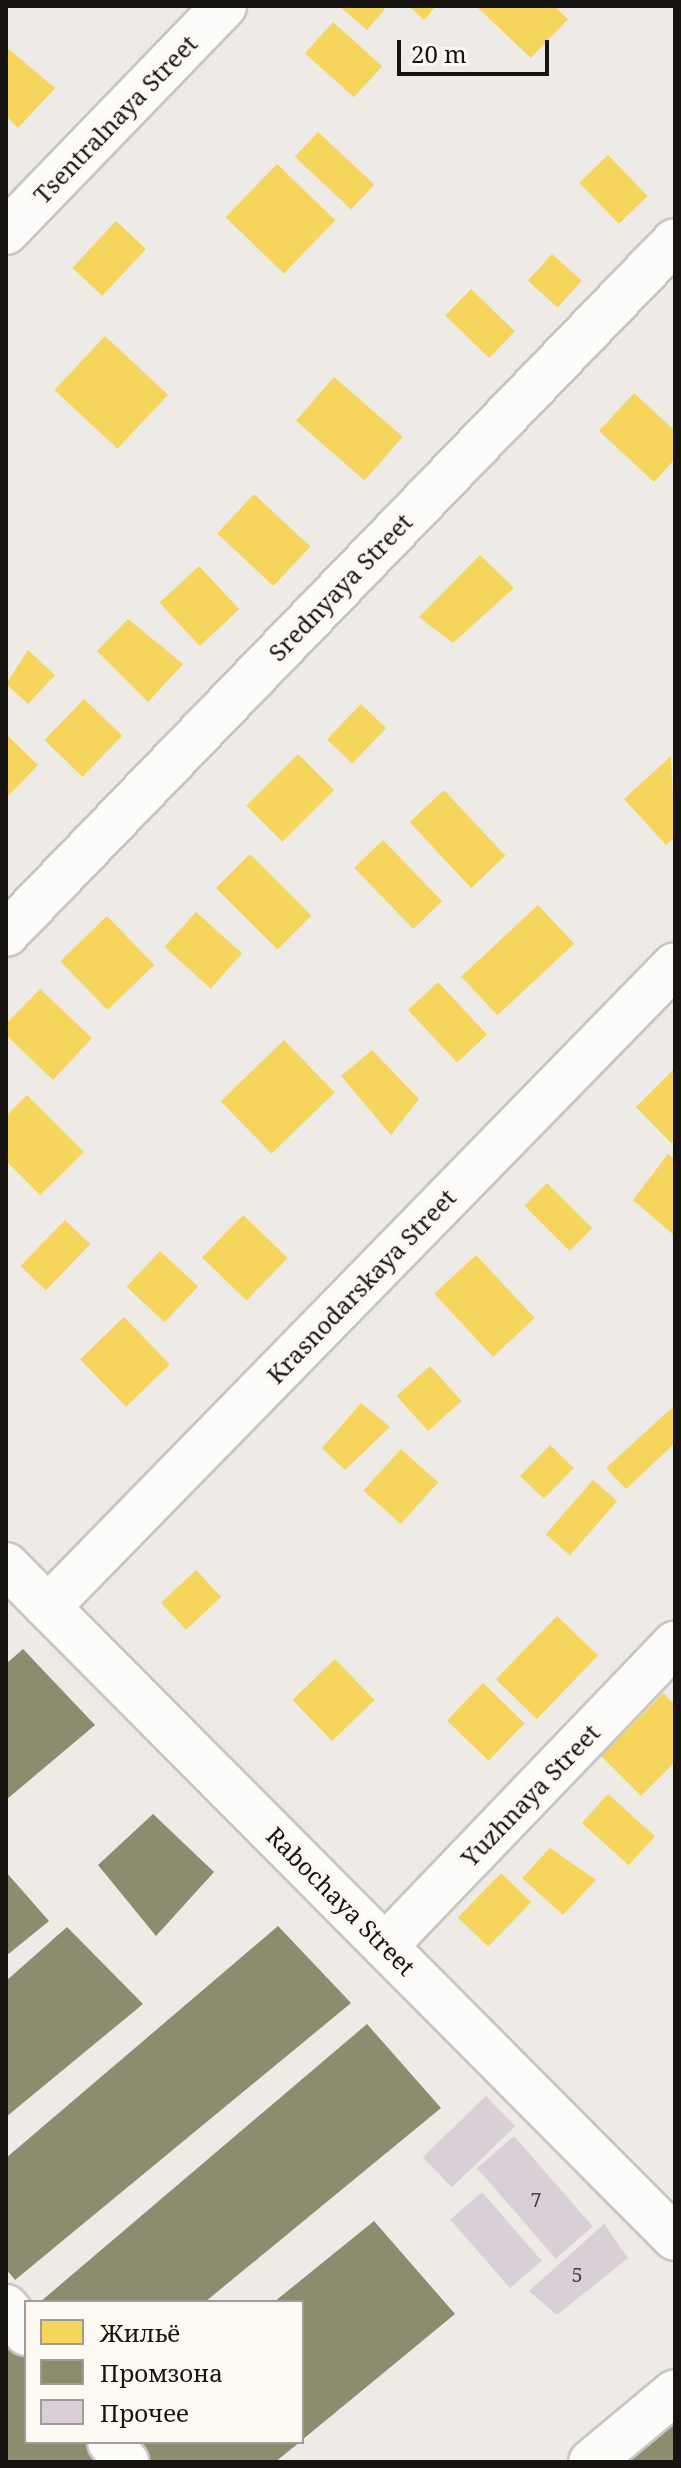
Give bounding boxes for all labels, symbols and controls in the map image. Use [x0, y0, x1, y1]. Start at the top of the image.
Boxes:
scale bar [401, 24, 553, 74]
street label: Tsentralnaya Street [27, 29, 203, 209]
text: 20 m [411, 37, 467, 70]
street label: Srednyaya Street [262, 507, 418, 667]
street label: Krasnodarskaya Street [261, 1183, 461, 1389]
street label: Yuzhnaya Street [455, 1718, 605, 1872]
street label: Rabochaya Street [261, 1821, 421, 1981]
house number: 7 [530, 2187, 542, 2211]
house number: 5 [571, 2262, 583, 2286]
legend [24, 2300, 304, 2444]
text: Жильё [100, 2316, 180, 2349]
text: Промзона [100, 2356, 223, 2389]
text: Прочее [100, 2396, 189, 2429]

